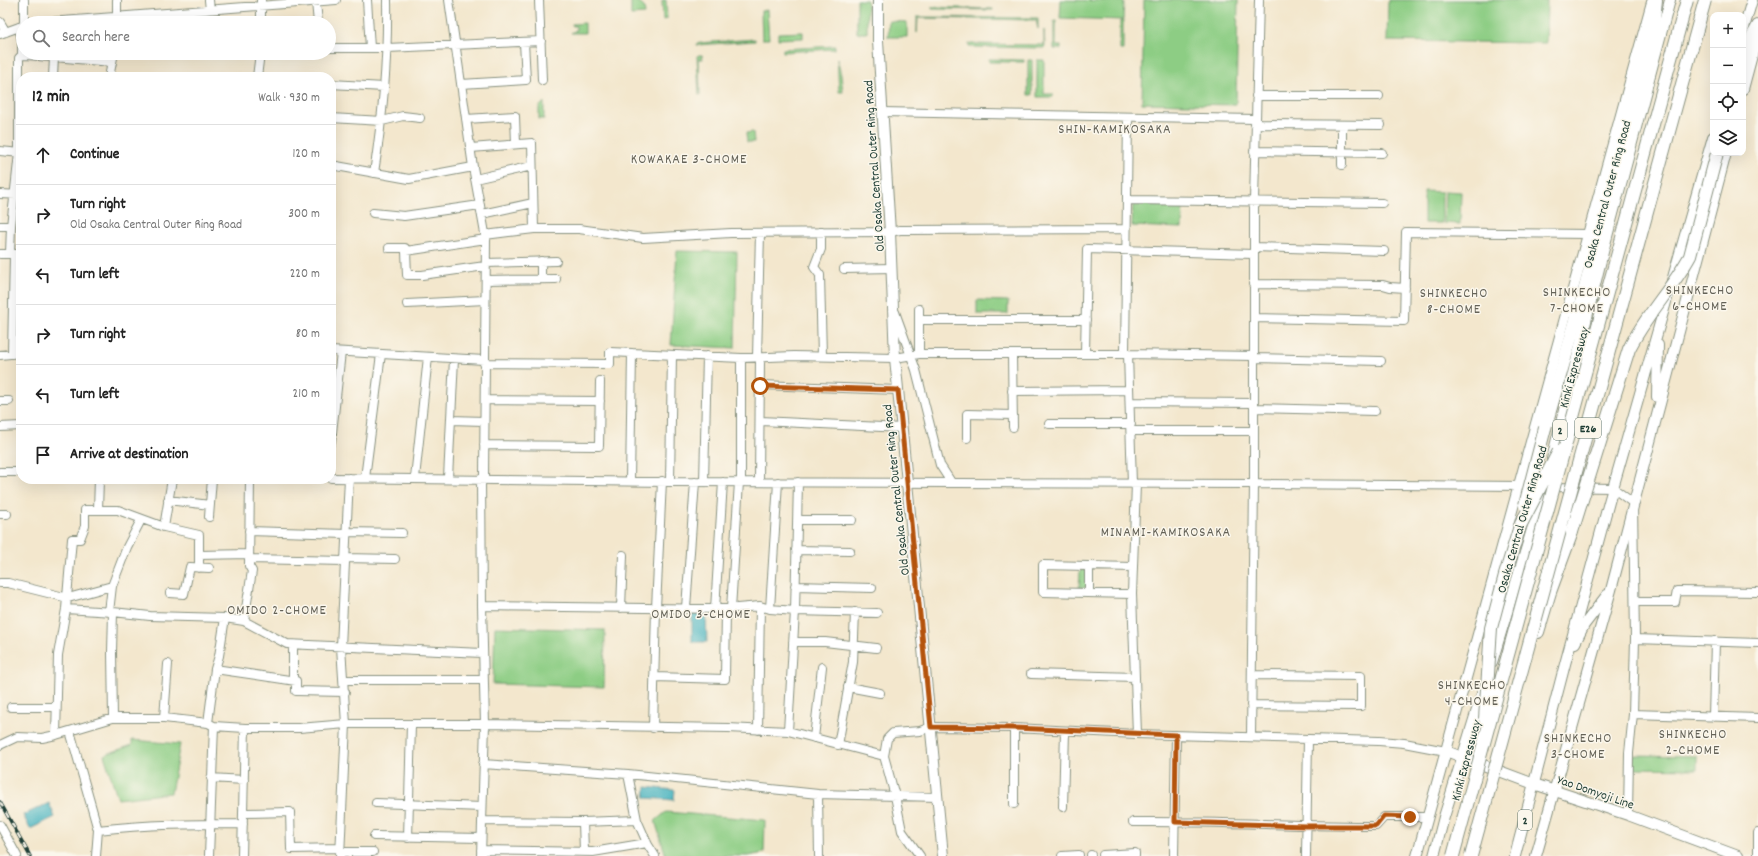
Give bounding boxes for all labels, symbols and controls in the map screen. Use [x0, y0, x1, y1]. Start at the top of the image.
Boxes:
map controls [1710, 12, 1746, 156]
button: + [1710, 12, 1746, 48]
search box [16, 16, 336, 60]
icon: search [30, 27, 52, 49]
text: Search here [62, 27, 130, 49]
button: − [1710, 48, 1746, 84]
street label: Old Osaka Central Outer Ring Road [860, 79, 891, 252]
button: locate [1710, 84, 1746, 120]
text: 12 min [32, 86, 70, 110]
text: Walk · 930 m [258, 89, 320, 108]
street label: Osaka Central Outer Ring Road [1580, 119, 1637, 271]
district label: SHIN-KAMIKOSAKA [1058, 120, 1172, 140]
button: layers [1710, 120, 1746, 156]
icon: ahead [32, 144, 54, 166]
text: Continue [70, 144, 119, 166]
text: 120 m [292, 145, 320, 164]
district label: KOWAKAE 3-CHOME [631, 150, 747, 170]
text: Turn right [70, 194, 126, 216]
icon: right [32, 204, 54, 226]
text: 300 m [288, 205, 320, 224]
text: Old Osaka Central Outer Ring Road [70, 216, 242, 235]
icon: left [32, 264, 54, 286]
text: Turn left [70, 264, 119, 286]
text: 220 m [290, 265, 320, 284]
district label: SHINKECHO 6-CHOME [1666, 281, 1734, 317]
district label: SHINKECHO 7-CHOME [1543, 283, 1611, 319]
district label: SHINKECHO 8-CHOME [1420, 284, 1488, 320]
icon: right [32, 324, 54, 346]
text: Turn right [70, 324, 126, 346]
street label: Kinki Expressway [1555, 324, 1596, 410]
text: 80 m [296, 325, 320, 344]
route start [751, 377, 769, 395]
icon: left [32, 384, 54, 406]
text: Turn left [70, 384, 119, 406]
text: 210 m [292, 385, 320, 404]
street label: Old Osaka Central Outer Ring Road [879, 403, 916, 576]
road number: E26 [1575, 418, 1601, 438]
road number: 2 [1553, 420, 1567, 440]
icon: arrive [32, 444, 54, 466]
text: Arrive at destination [70, 444, 188, 466]
street label: Osaka Central Outer Ring Road [1493, 444, 1554, 596]
district label: MINAMI-KAMIKOSAKA [1101, 523, 1231, 543]
district label: OMIDO 2-CHOME [227, 601, 327, 621]
district label: OMIDO 3-CHOME [651, 605, 751, 625]
district label: SHINKECHO 4-CHOME [1438, 676, 1506, 712]
street label: Kinki Expressway [1447, 717, 1488, 803]
district label: SHINKECHO 2-CHOME [1659, 725, 1727, 761]
district label: SHINKECHO 3-CHOME [1544, 729, 1612, 765]
street label: Yao Domyoji Line [1554, 771, 1636, 816]
route end [1401, 808, 1419, 826]
road number: 2 [1518, 810, 1532, 830]

